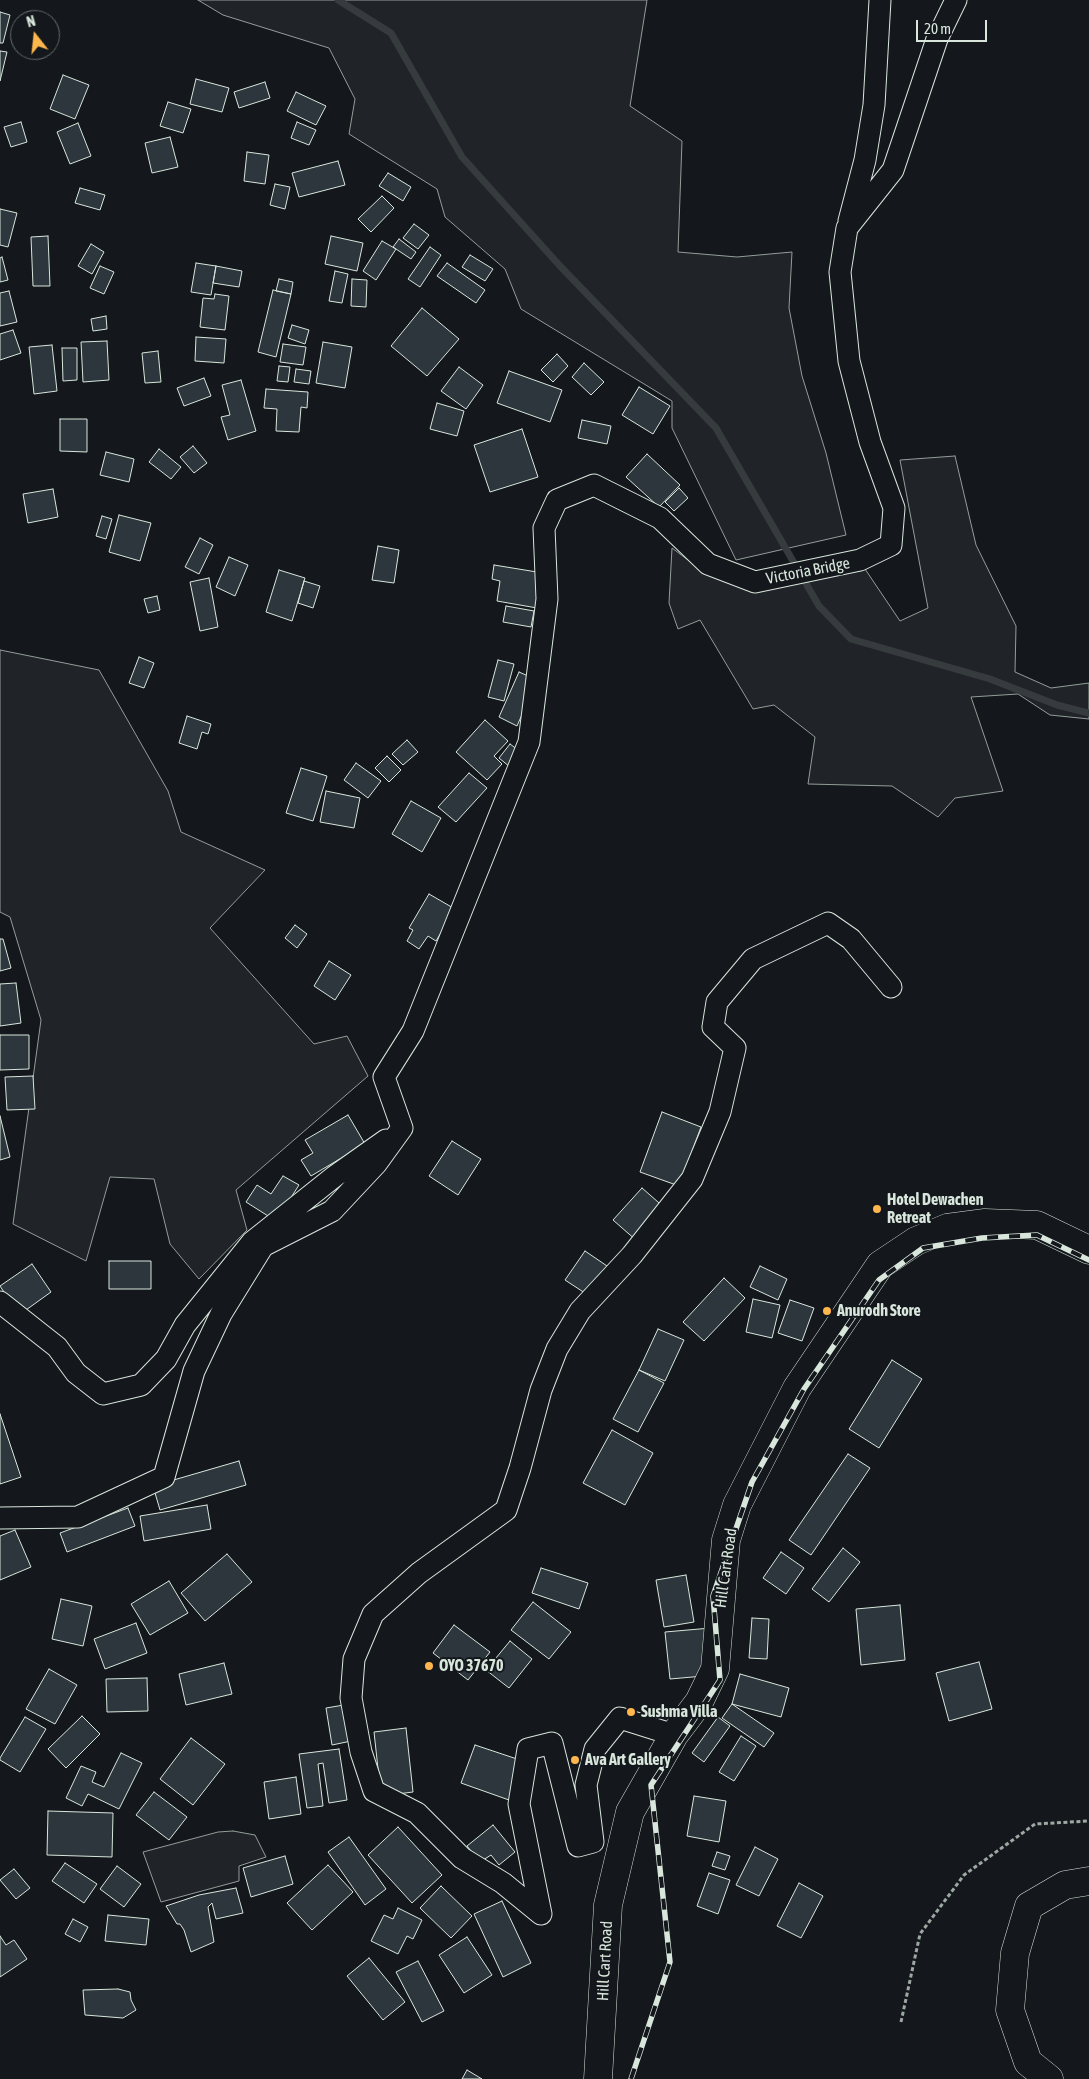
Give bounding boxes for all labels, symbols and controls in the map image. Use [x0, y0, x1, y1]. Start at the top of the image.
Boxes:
north arrow [10, 10, 60, 60]
scale bar [919, 10, 990, 42]
text: N [25, 13, 37, 30]
text: 20 m [924, 20, 951, 37]
street label: Victoria Bridge [765, 553, 851, 589]
place label: Hotel Dewachen Retreat [887, 1190, 984, 1228]
marker: Hotel Dewachen Retreat [871, 1203, 883, 1215]
place label: Anurodh Store [837, 1301, 921, 1321]
marker: Anurodh Store [821, 1305, 833, 1317]
street label: Hill Cart Road [711, 1527, 741, 1609]
place label: OYO 37670 [439, 1656, 504, 1676]
marker: OYO 37670 [423, 1660, 435, 1672]
place label: Sushma Villa [641, 1702, 717, 1722]
marker: Sushma Villa [625, 1706, 637, 1718]
place label: Ava Art Gallery [585, 1750, 671, 1770]
marker: Ava Art Gallery [569, 1754, 581, 1766]
street label: Hill Cart Road [593, 1920, 617, 2002]

